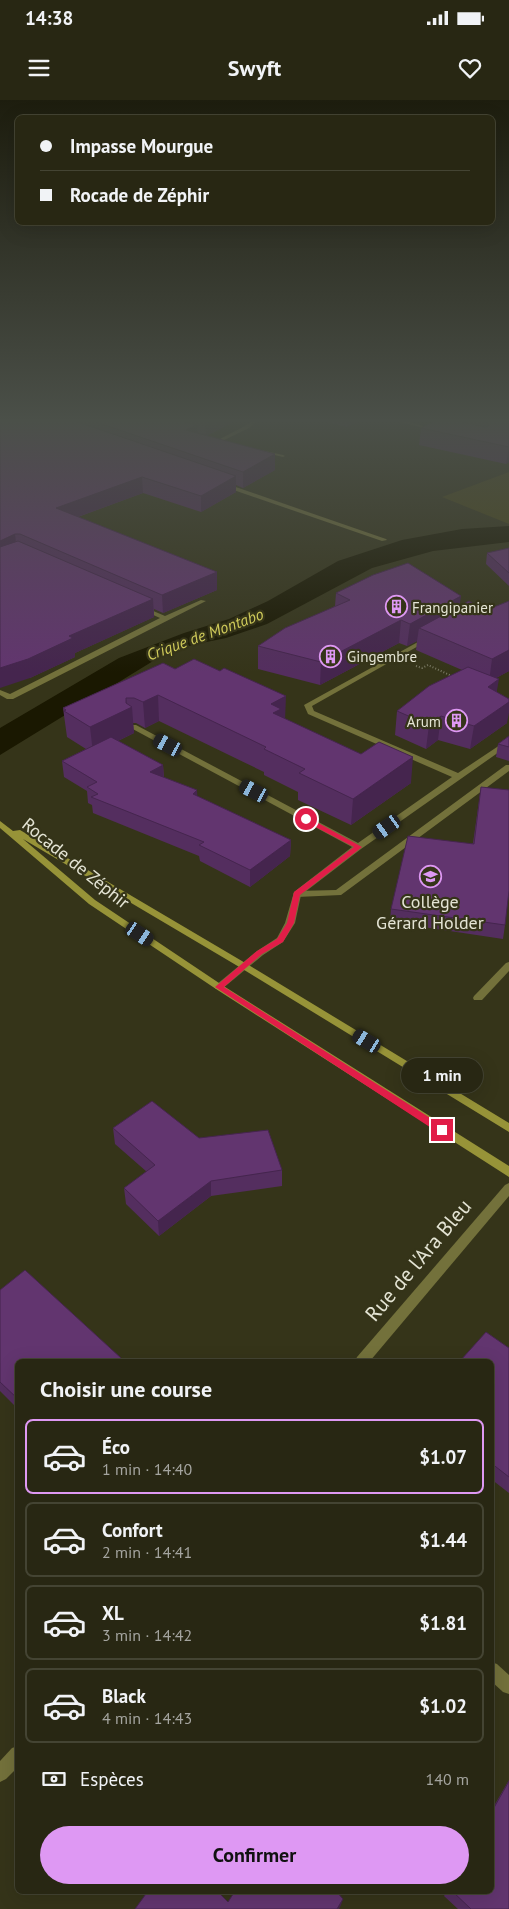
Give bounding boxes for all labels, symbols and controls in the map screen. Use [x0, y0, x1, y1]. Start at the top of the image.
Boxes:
text: 14:38 [25, 6, 73, 30]
icon: menu [25, 54, 53, 82]
text: Swyft [228, 54, 281, 82]
icon: heart [456, 54, 484, 82]
text: Impasse Mourgue [70, 134, 213, 158]
text: Rocade de Zéphir [70, 183, 209, 207]
building icon: Frangipanier [384, 595, 408, 619]
place label: Frangipanier [412, 598, 493, 617]
water label: Crique de Montabo [144, 604, 266, 664]
building icon: Gingembre [319, 644, 343, 668]
place label: Gingembre [347, 647, 417, 666]
building icon: Arum [445, 709, 469, 733]
place label: Arum [407, 712, 441, 731]
car [151, 731, 184, 759]
car [237, 777, 270, 805]
route start [295, 808, 317, 830]
car [370, 812, 403, 842]
street label: Rocade de Zéphir [17, 813, 135, 913]
school or university icon: Collège Gérard Holder [418, 864, 442, 888]
place label: Collège Gérard Holder [376, 890, 484, 934]
car [123, 919, 156, 949]
car [350, 1027, 383, 1055]
callout: 1 min [401, 1058, 483, 1092]
text: 1 min [422, 1065, 462, 1085]
route end [431, 1119, 453, 1141]
street label: Rue de l'Ara Bleu [359, 1193, 477, 1327]
text: Choisir une course [40, 1375, 212, 1403]
icon: car [42, 1434, 87, 1479]
text: Éco [102, 1435, 130, 1459]
text: $1.07 [419, 1445, 467, 1469]
text: 1 min · 14:40 [102, 1459, 192, 1479]
icon: car [42, 1517, 87, 1562]
text: Confort [102, 1518, 163, 1542]
text: $1.44 [419, 1528, 467, 1552]
text: 2 min · 14:41 [102, 1542, 192, 1562]
icon: car [42, 1600, 87, 1645]
text: XL [102, 1601, 124, 1625]
text: $1.81 [419, 1611, 467, 1635]
text: 3 min · 14:42 [102, 1625, 192, 1645]
icon: car [42, 1683, 87, 1728]
text: Black [102, 1684, 146, 1708]
text: $1.02 [419, 1694, 467, 1718]
text: 4 min · 14:43 [102, 1708, 192, 1728]
icon: cash [40, 1765, 68, 1793]
text: Espèces [80, 1767, 144, 1791]
text: 140 m [426, 1769, 469, 1789]
button: Confirmer [40, 1826, 469, 1884]

